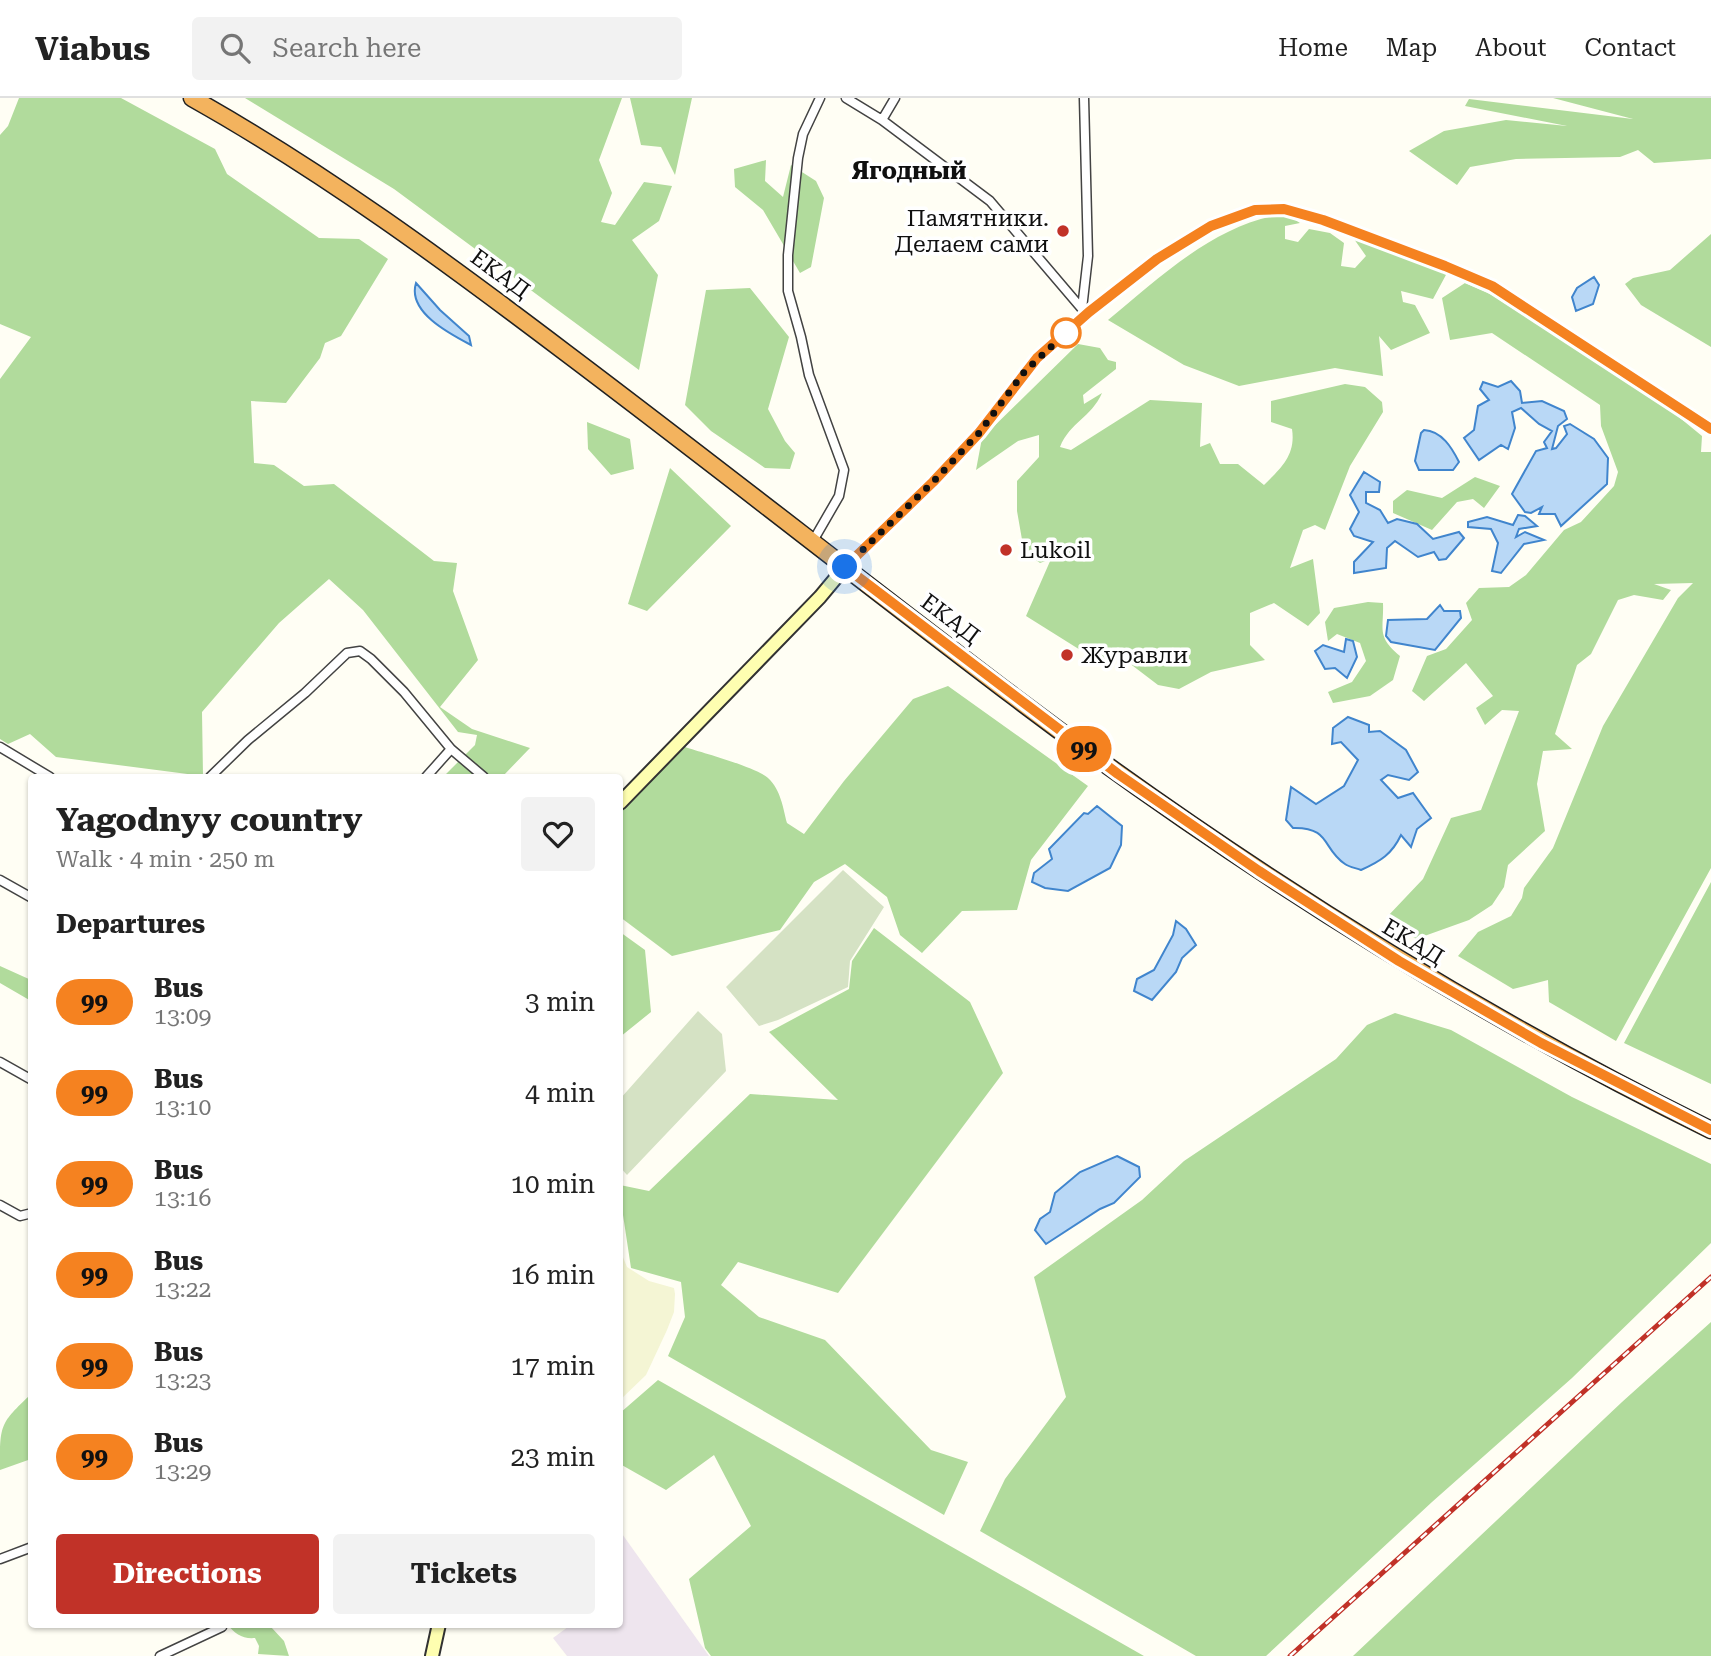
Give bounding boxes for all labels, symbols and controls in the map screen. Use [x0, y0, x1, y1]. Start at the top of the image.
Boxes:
search box [192, 17, 682, 80]
text: Viabus [35, 29, 150, 68]
icon: search [216, 29, 254, 67]
text: Search here [272, 33, 421, 63]
text: Home [1278, 34, 1348, 62]
text: Map [1386, 34, 1437, 62]
text: About [1475, 34, 1546, 62]
text: Contact [1584, 34, 1676, 62]
district label: Ягодный [852, 157, 966, 185]
place label: Памятники. Делаем сами [895, 205, 1049, 258]
marker: Памятники. Делаем сами [1055, 223, 1071, 239]
street label: ЕКАД [465, 244, 535, 304]
unlabelled marker [1051, 318, 1081, 348]
place label: Lukoil [1020, 537, 1091, 564]
marker: Lukoil [998, 542, 1014, 558]
your location [827, 549, 862, 584]
street label: ЕКАД [915, 588, 985, 650]
place label: Журавли [1081, 642, 1188, 669]
marker: Журавли [1059, 647, 1075, 663]
line badge: 99 [1052, 726, 1116, 772]
text: 99 [1071, 735, 1097, 763]
button: heart [521, 797, 595, 871]
text: Yagodnyy country [56, 800, 362, 839]
text: Walk · 4 min · 250 m [56, 846, 275, 873]
text: Departures [56, 909, 205, 939]
street label: ЕКАД [1377, 913, 1449, 971]
text: Bus [154, 973, 203, 1003]
text: 3 min [525, 987, 595, 1017]
text: 99 [81, 988, 108, 1016]
text: 13:09 [154, 1003, 211, 1030]
text: Bus [154, 1064, 203, 1094]
text: 4 min [525, 1078, 595, 1108]
text: 99 [81, 1079, 108, 1107]
text: 13:10 [154, 1094, 211, 1121]
text: Bus [154, 1155, 203, 1185]
text: 10 min [511, 1169, 595, 1199]
text: 99 [81, 1170, 108, 1198]
text: 13:16 [154, 1185, 211, 1212]
text: Bus [154, 1246, 203, 1276]
text: 16 min [511, 1260, 595, 1290]
text: 99 [81, 1261, 108, 1289]
text: 13:22 [154, 1276, 211, 1303]
text: Bus [154, 1337, 203, 1367]
text: 17 min [511, 1351, 595, 1381]
text: 99 [81, 1352, 108, 1380]
text: 13:23 [154, 1367, 211, 1394]
text: Bus [154, 1428, 203, 1458]
text: 23 min [511, 1442, 595, 1472]
text: 99 [81, 1443, 108, 1471]
text: 13:29 [154, 1458, 211, 1485]
button: Directions [56, 1534, 319, 1614]
button: Tickets [333, 1534, 595, 1614]

